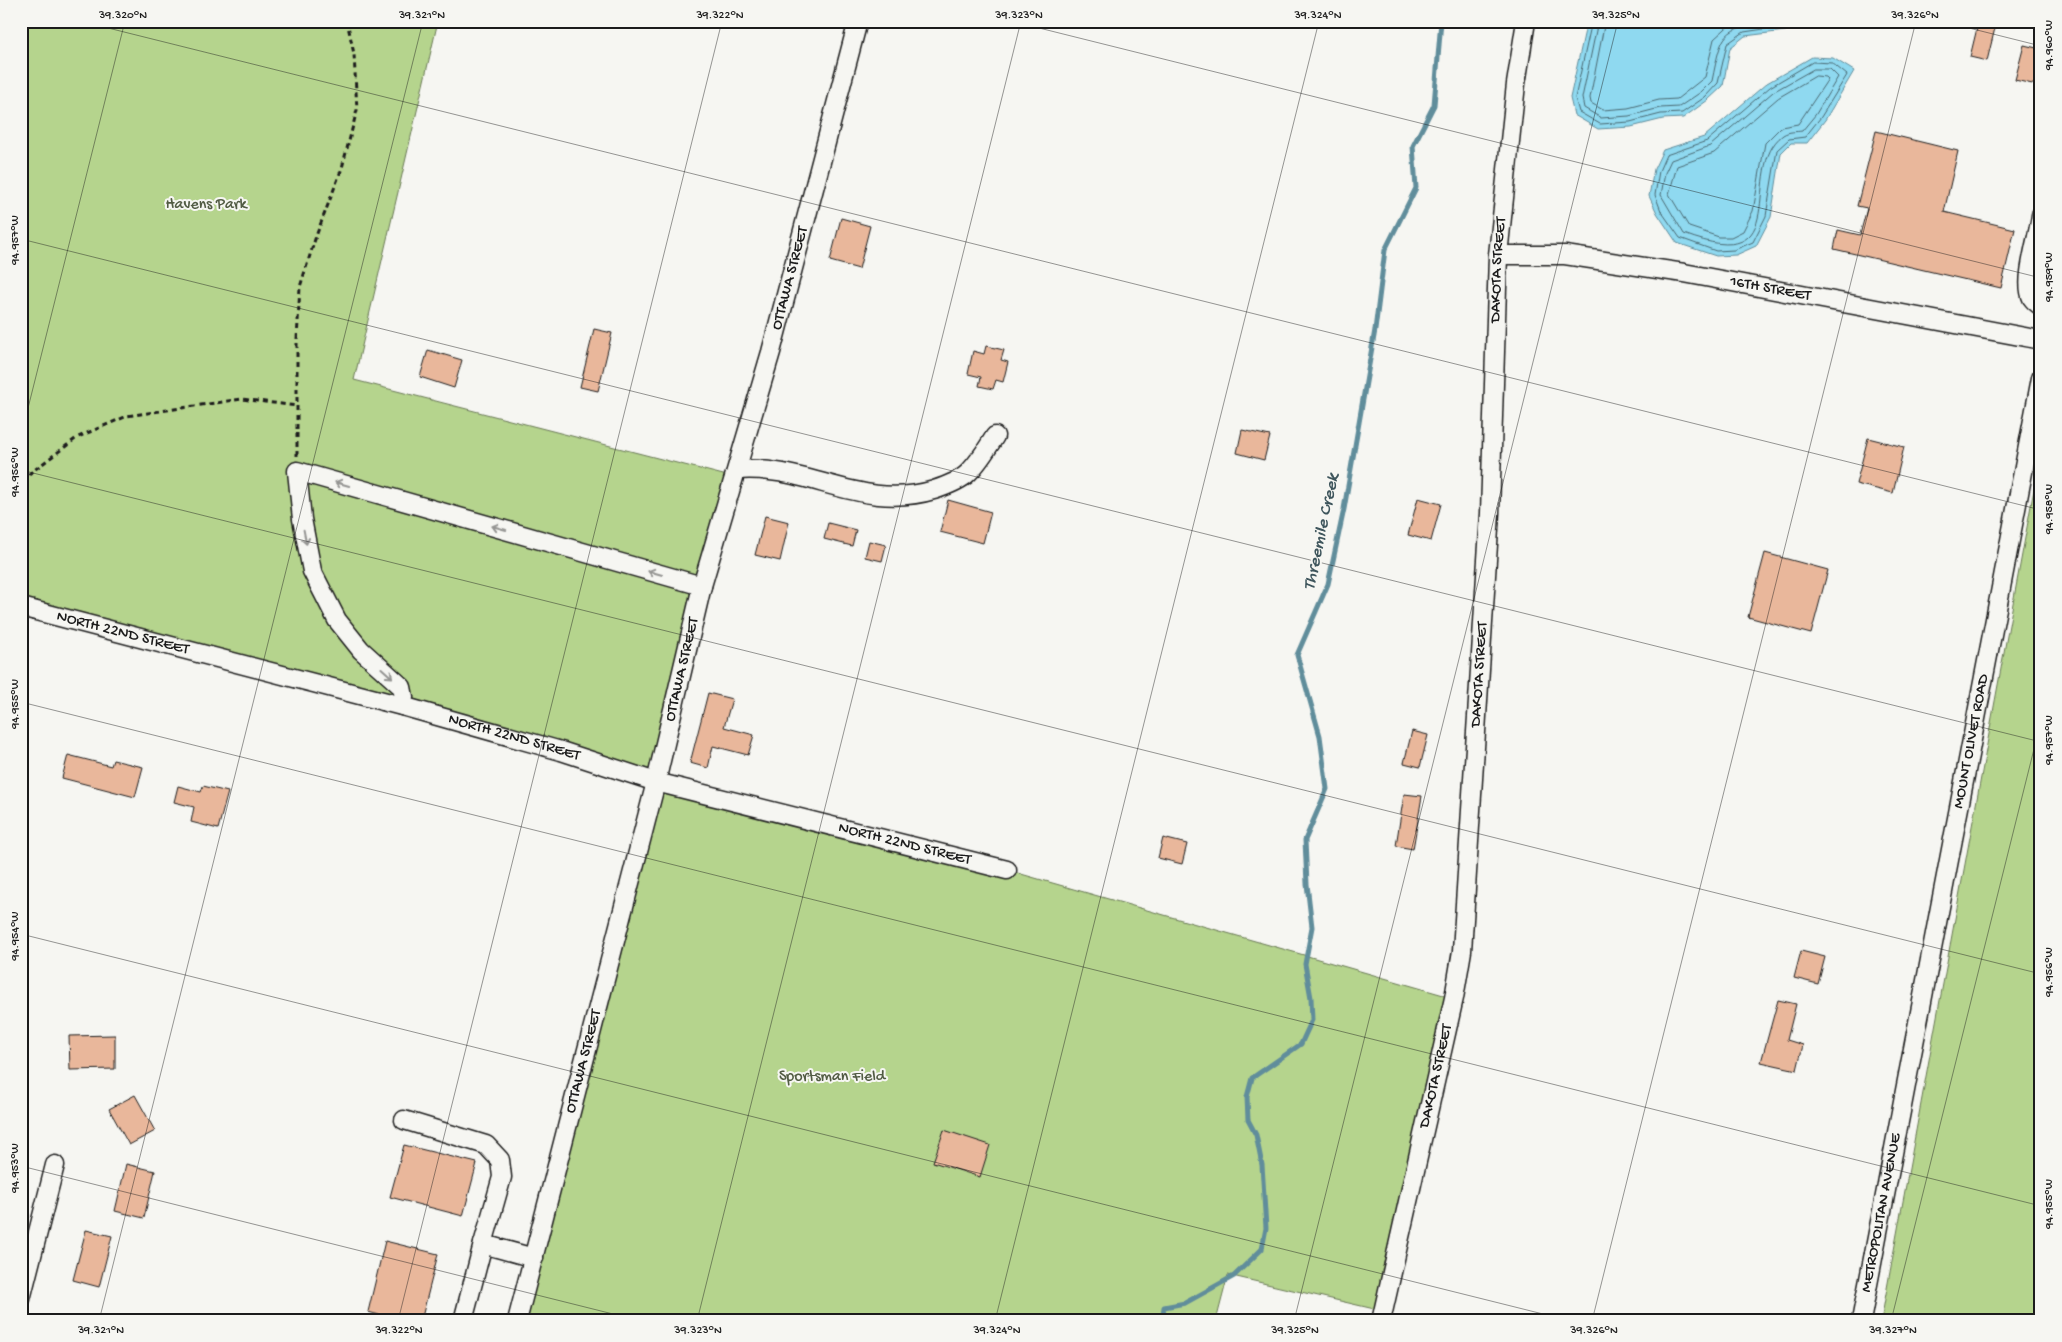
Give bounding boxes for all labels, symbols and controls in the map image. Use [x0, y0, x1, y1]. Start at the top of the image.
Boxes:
text: 39.320°N [98, 9, 147, 23]
text: 39.321°N [398, 9, 445, 23]
text: 39.322°N [695, 9, 744, 23]
text: 39.323°N [994, 9, 1043, 23]
text: 39.324°N [1293, 9, 1342, 23]
text: 39.325°N [1591, 9, 1640, 23]
text: 39.326°N [1890, 9, 1939, 23]
text: 94.960°W [2043, 20, 2057, 71]
park label: Havens Park [165, 196, 248, 215]
text: 94.957°W [9, 215, 23, 266]
street label: DAKOTA STREET [1486, 215, 1512, 324]
street label: OTTAWA STREET [768, 224, 813, 332]
text: 94.959°W [2043, 252, 2057, 303]
street label: 16TH STREET [1727, 272, 1813, 306]
text: 94.956°W [9, 447, 23, 498]
water label: Threemile Creek [1299, 470, 1345, 592]
one-way arrow [335, 479, 351, 489]
text: 94.958°W [2043, 484, 2057, 535]
one-way arrow [491, 523, 507, 533]
one-way arrow [301, 529, 310, 545]
one-way arrow [648, 567, 664, 577]
street label: NORTH 22ND STREET [54, 607, 192, 660]
street label: OTTAWA STREET [661, 615, 704, 724]
street label: DAKOTA STREET [1467, 620, 1493, 729]
one-way arrow [380, 667, 393, 679]
street label: MOUNT OLIVET ROAD [1949, 672, 1994, 810]
text: 94.955°W [9, 679, 23, 730]
street label: NORTH 22ND STREET [446, 710, 583, 766]
text: 94.957°W [2043, 715, 2057, 766]
street label: NORTH 22ND STREET [836, 819, 974, 870]
text: 94.954°W [9, 911, 23, 962]
text: 94.956°W [2043, 947, 2057, 998]
street label: OTTAWA STREET [561, 1007, 607, 1115]
street label: DAKOTA STREET [1415, 1022, 1457, 1131]
park label: Sportsman Field [779, 1068, 887, 1087]
street label: METROPOLITAN AVENUE [1857, 1131, 1906, 1294]
text: 94.953°W [9, 1143, 23, 1194]
text: 94.955°W [2043, 1179, 2057, 1230]
text: 39.321°N [77, 1324, 124, 1338]
text: 39.322°N [374, 1324, 423, 1338]
text: 39.323°N [673, 1324, 722, 1338]
text: 39.324°N [972, 1324, 1021, 1338]
text: 39.325°N [1270, 1324, 1319, 1338]
text: 39.326°N [1569, 1324, 1618, 1338]
text: 39.327°N [1868, 1324, 1917, 1338]

